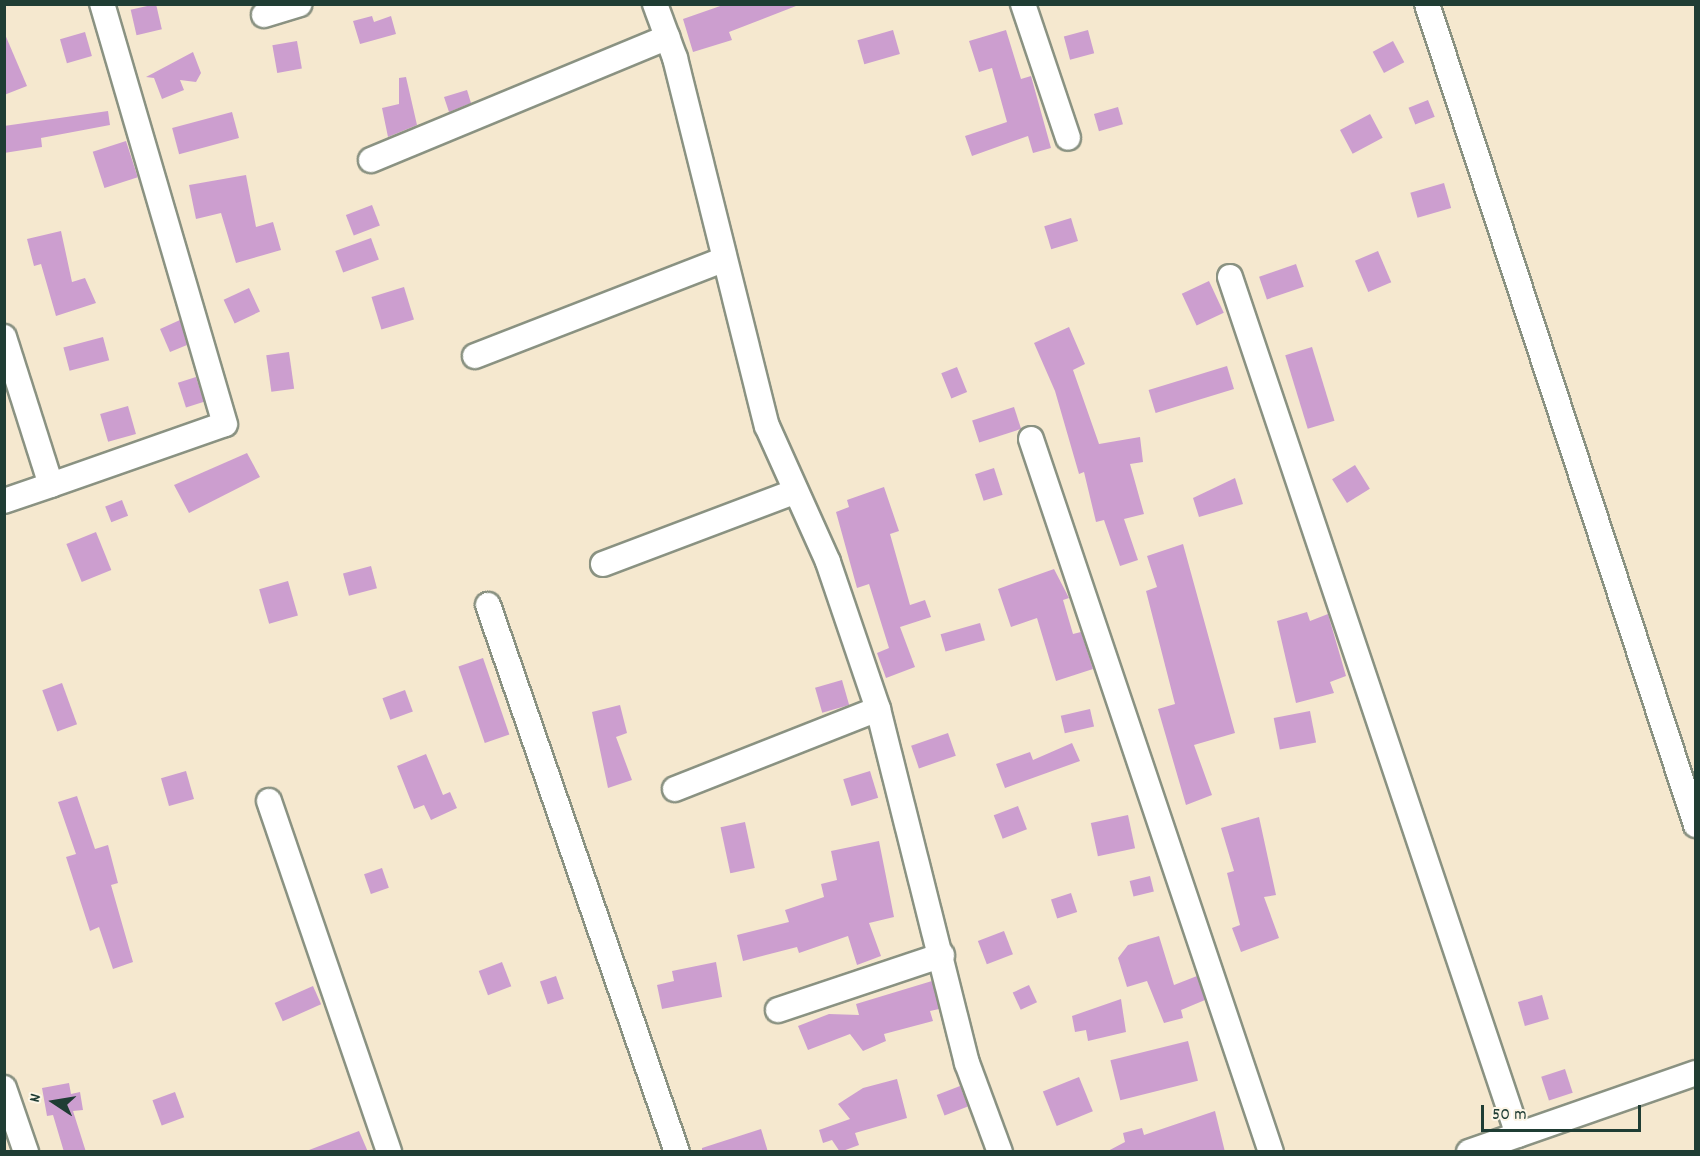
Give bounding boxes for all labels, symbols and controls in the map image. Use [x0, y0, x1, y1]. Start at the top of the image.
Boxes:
north arrow [24, 1072, 84, 1132]
text: N [24, 1092, 48, 1104]
scale bar [1484, 1093, 1644, 1131]
text: 50 m [1492, 1103, 1527, 1128]

